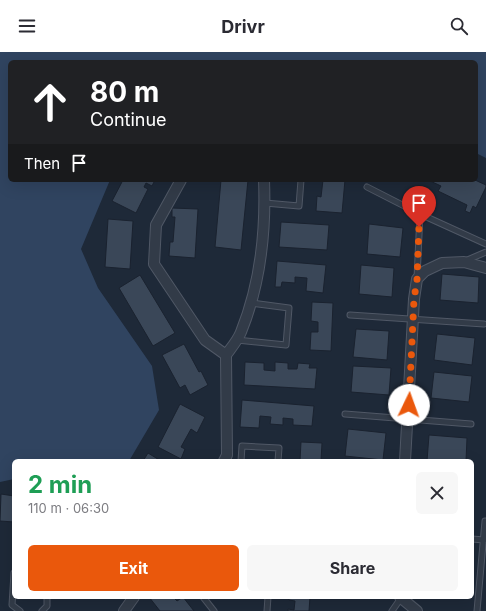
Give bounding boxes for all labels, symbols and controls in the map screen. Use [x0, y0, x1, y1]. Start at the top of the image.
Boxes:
icon: menu [16, 15, 38, 37]
icon: search [448, 15, 470, 37]
text: Drivr [221, 16, 265, 37]
text: 80 m [90, 75, 159, 109]
icon: ahead [24, 76, 76, 128]
text: Continue [90, 109, 167, 130]
icon: arrive [68, 152, 90, 174]
text: Then [24, 154, 60, 173]
pin [402, 186, 436, 227]
icon: arrive [408, 192, 430, 214]
position arrow [388, 384, 430, 426]
text: 2 min [28, 470, 92, 499]
button: close [416, 472, 458, 514]
text: 110 m · 06:30 [28, 500, 109, 516]
button: Exit [28, 545, 239, 591]
button: Share [247, 545, 458, 591]

